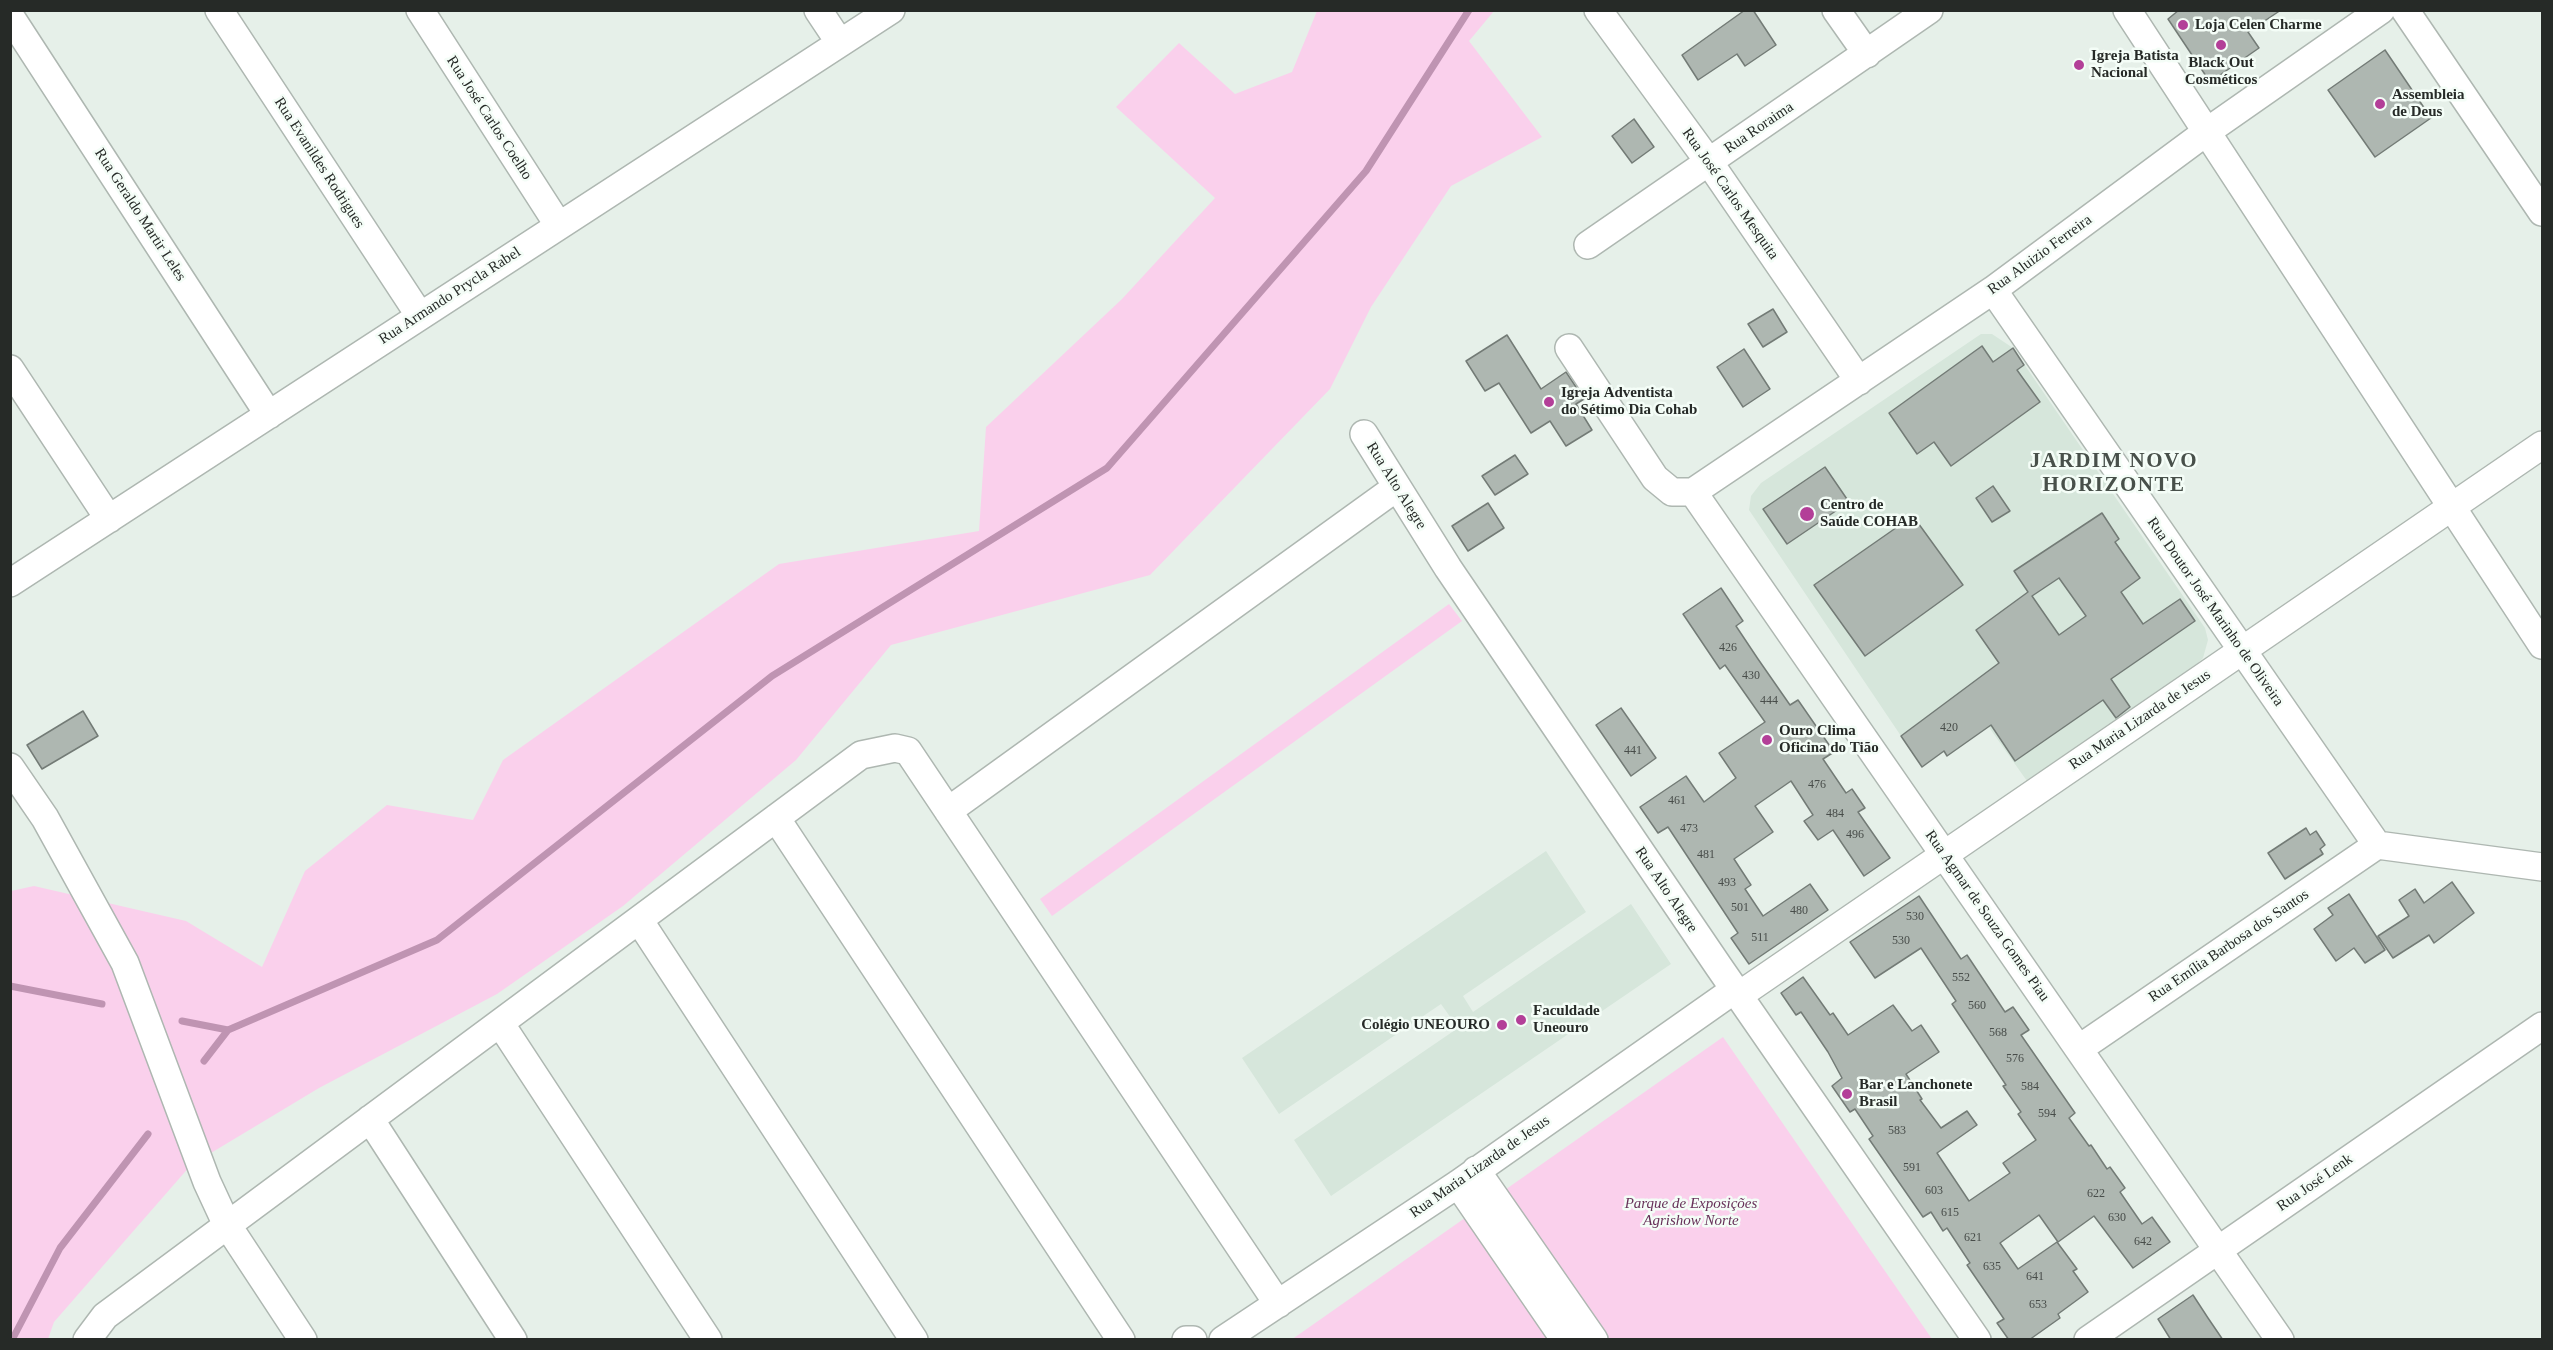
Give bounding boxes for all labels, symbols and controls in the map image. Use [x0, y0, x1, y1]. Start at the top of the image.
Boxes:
place label: Loja Celen Charme [2195, 16, 2322, 34]
marker: Loja Celen Charme [2176, 18, 2190, 32]
marker: Black Out Cosméticos [2214, 38, 2228, 52]
place label: Igreja Batista Nacional [2091, 47, 2179, 82]
street label: Rua José Carlos Coelho [442, 53, 536, 183]
place label: Black Out Cosméticos [2185, 54, 2257, 89]
marker: Igreja Batista Nacional [2072, 58, 2086, 72]
place label: Assembleia de Deus [2392, 86, 2464, 121]
street label: Rua Evanildes Rodrigues [270, 94, 368, 232]
marker: Assembleia de Deus [2373, 97, 2387, 111]
street label: Rua Roraima [1721, 98, 1797, 158]
street label: Rua José Carlos Mesquita [1678, 125, 1782, 263]
street label: Rua Geraldo Martir Leles [90, 145, 190, 285]
street label: Rua Aluizio Ferreira [1985, 211, 2095, 299]
street label: Rua Armando Prycla Rabel [376, 243, 524, 349]
place label: Igreja Adventista do Sétimo Dia Cohab [1561, 384, 1697, 419]
marker: Igreja Adventista do Sétimo Dia Cohab [1542, 395, 1556, 409]
street label: Rua Alto Alegre [1362, 439, 1430, 533]
district label: JARDIM NOVO HORIZONTE [2030, 449, 2198, 499]
place label: Centro de Saúde COHAB [1820, 496, 1918, 531]
marker: Centro de Saúde COHAB [1798, 505, 1816, 523]
street label: Rua Doutor José Marinho de Oliveira [2143, 514, 2287, 710]
house number: 426 [1719, 641, 1737, 655]
street label: Rua Maria Lizarda de Jesus [2066, 666, 2214, 774]
house number: 430 [1742, 669, 1760, 683]
house number: 444 [1760, 694, 1778, 708]
house number: 420 [1940, 721, 1958, 735]
place label: Ouro Clima Oficina do Tião [1779, 722, 1879, 757]
marker: Ouro Clima Oficina do Tião [1760, 733, 1774, 747]
house number: 441 [1624, 744, 1642, 758]
house number: 476 [1808, 778, 1826, 792]
house number: 461 [1668, 794, 1686, 808]
house number: 484 [1826, 807, 1844, 821]
house number: 473 [1680, 822, 1698, 836]
street label: Rua Agmar de Souza Gomes Piau [1921, 827, 2053, 1005]
house number: 496 [1846, 828, 1864, 842]
street label: Rua Alto Alegre [1631, 844, 1701, 936]
house number: 481 [1697, 848, 1715, 862]
house number: 493 [1718, 876, 1736, 890]
street label: Rua Emília Barbosa dos Santos [2146, 886, 2312, 1006]
house number: 501 [1731, 901, 1749, 915]
house number: 480 [1790, 904, 1808, 918]
house number: 530 [1906, 910, 1924, 924]
house number: 511 [1751, 931, 1769, 945]
house number: 530 [1892, 934, 1910, 948]
house number: 552 [1952, 971, 1970, 985]
house number: 560 [1968, 999, 1986, 1013]
place label: Faculdade Uneouro [1533, 1002, 1600, 1037]
marker: Faculdade Uneouro [1514, 1013, 1528, 1027]
place label: Colégio UNEOURO [1361, 1016, 1490, 1034]
marker: Colégio UNEOURO [1495, 1018, 1509, 1032]
house number: 568 [1989, 1026, 2007, 1040]
house number: 576 [2006, 1052, 2024, 1066]
place label: Bar e Lanchonete Brasil [1859, 1076, 1972, 1111]
house number: 584 [2021, 1080, 2039, 1094]
marker: Bar e Lanchonete Brasil [1840, 1087, 1854, 1101]
house number: 594 [2038, 1107, 2056, 1121]
street label: Rua Maria Lizarda de Jesus [1407, 1112, 1553, 1222]
house number: 583 [1888, 1124, 1906, 1138]
street label: Rua José Lenk [2274, 1150, 2356, 1216]
house number: 591 [1903, 1161, 1921, 1175]
house number: 603 [1925, 1184, 1943, 1198]
house number: 622 [2087, 1187, 2105, 1201]
park label: Parque de Exposições Agrishow Norte [1625, 1195, 1757, 1230]
house number: 615 [1941, 1206, 1959, 1220]
house number: 630 [2108, 1211, 2126, 1225]
house number: 621 [1964, 1231, 1982, 1245]
house number: 642 [2134, 1235, 2152, 1249]
house number: 635 [1983, 1260, 2001, 1274]
house number: 641 [2026, 1270, 2044, 1284]
house number: 653 [2029, 1298, 2047, 1312]

